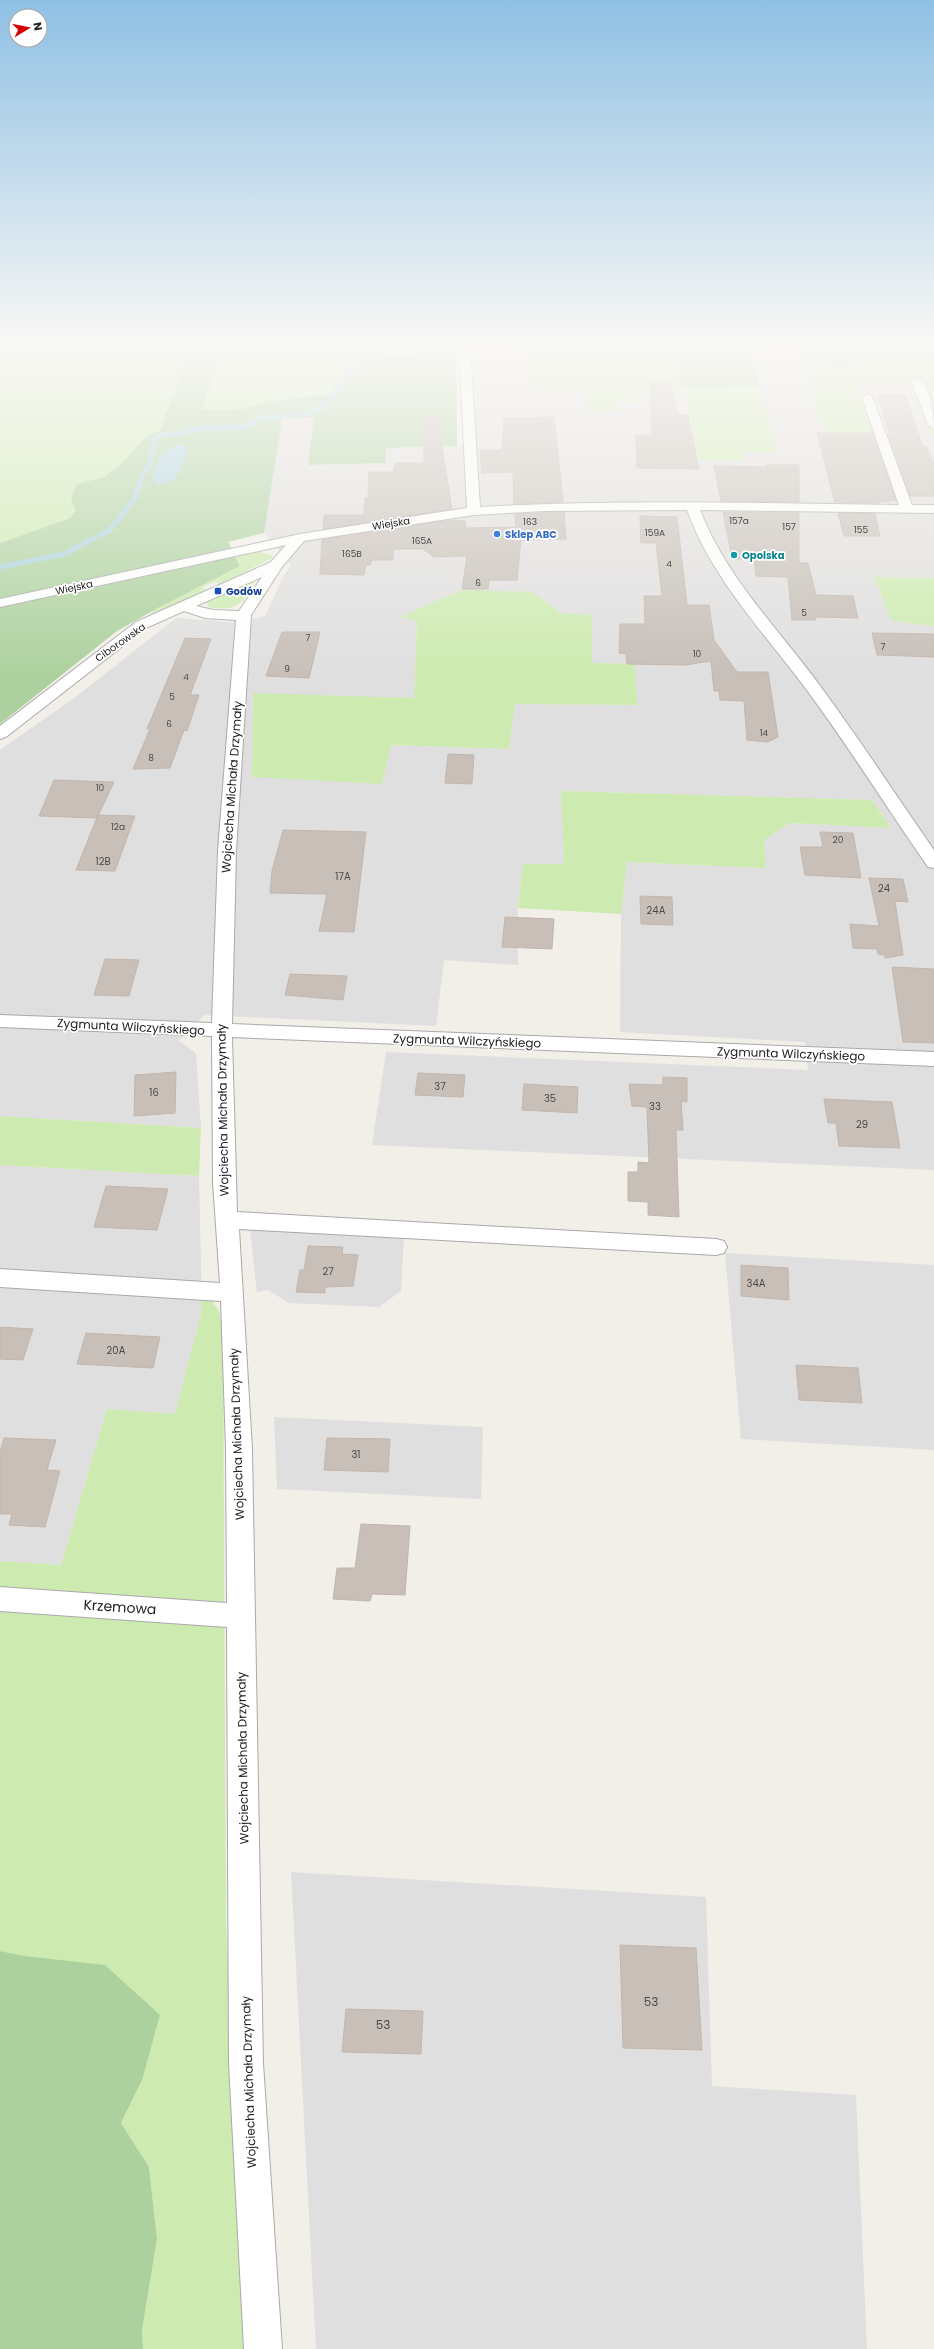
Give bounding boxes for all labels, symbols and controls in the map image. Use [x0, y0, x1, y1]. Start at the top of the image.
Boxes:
north arrow [8, 8, 48, 48]
text: N [29, 21, 46, 32]
street label: Wiejska [371, 513, 411, 534]
house number: 157a [729, 515, 749, 527]
house number: 163 [523, 516, 537, 528]
house number: 157 [782, 521, 796, 533]
house number: 155 [854, 524, 868, 536]
place label: Sklep ABC [505, 527, 557, 542]
house number: 159A [645, 527, 665, 539]
marker: Sklep ABC [492, 529, 502, 539]
house number: 165A [412, 535, 432, 547]
house number: 165B [342, 548, 362, 560]
place label: Opolska [742, 548, 785, 563]
marker: Opolska [729, 550, 739, 560]
house number: 4 [666, 558, 672, 570]
street label: Wiejska [54, 576, 94, 599]
house number: 6 [475, 577, 481, 589]
place label: Godów [226, 584, 262, 599]
marker: Godów [213, 586, 223, 596]
house number: 5 [801, 607, 807, 619]
street label: Ciborowska [92, 619, 149, 665]
house number: 7 [306, 632, 311, 644]
house number: 7 [881, 641, 886, 653]
house number: 10 [693, 648, 702, 660]
house number: 9 [284, 663, 290, 675]
house number: 4 [183, 671, 189, 683]
house number: 5 [169, 691, 175, 703]
street label: Wojciecha Michała Drzymały [217, 700, 246, 874]
house number: 6 [166, 718, 172, 730]
house number: 14 [760, 727, 769, 739]
house number: 8 [148, 752, 154, 764]
house number: 10 [96, 782, 105, 794]
house number: 12a [111, 821, 125, 833]
house number: 20 [833, 834, 844, 846]
house number: 12B [95, 854, 111, 869]
house number: 17A [335, 869, 351, 884]
house number: 24 [878, 881, 890, 896]
house number: 24A [647, 903, 666, 918]
street label: Zygmunta Wilczyńskiego [57, 1014, 206, 1039]
street label: Wojciecha Michała Drzymały [212, 1023, 233, 1196]
street label: Zygmunta Wilczyńskiego [393, 1029, 542, 1052]
street label: Zygmunta Wilczyńskiego [717, 1042, 866, 1065]
house number: 37 [434, 1079, 446, 1094]
house number: 16 [149, 1085, 159, 1100]
house number: 35 [544, 1091, 556, 1106]
house number: 33 [649, 1099, 661, 1114]
house number: 29 [856, 1117, 868, 1132]
house number: 27 [322, 1264, 334, 1279]
house number: 34A [747, 1276, 766, 1291]
house number: 20A [107, 1343, 126, 1358]
street label: Wojciecha Michała Drzymały [225, 1347, 248, 1520]
house number: 31 [351, 1447, 361, 1462]
street label: Krzemowa [83, 1594, 157, 1620]
street label: Wojciecha Michała Drzymały [232, 1671, 253, 1844]
house number: 53 [644, 1993, 658, 2010]
street label: Wojciecha Michała Drzymały [237, 1995, 260, 2168]
house number: 53 [376, 2016, 390, 2033]

